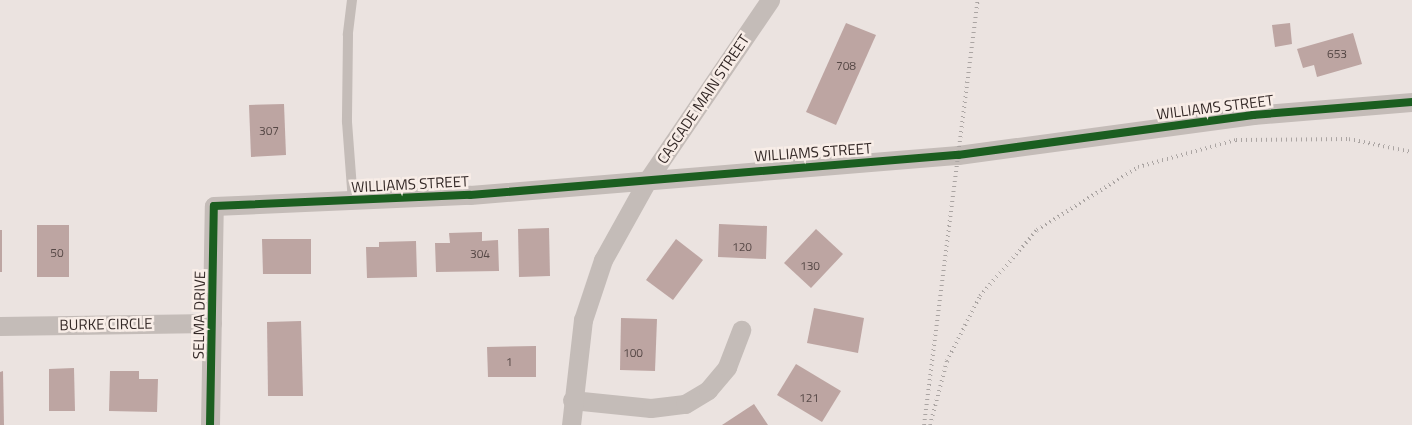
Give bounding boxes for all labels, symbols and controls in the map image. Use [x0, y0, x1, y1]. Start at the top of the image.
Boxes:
street label: CASCADE MAIN STREET [653, 31, 753, 167]
house number: 653 [1327, 47, 1347, 61]
house number: 708 [836, 59, 856, 73]
street label: WILLIAMS STREET [1155, 91, 1275, 123]
house number: 307 [259, 124, 279, 138]
street label: WILLIAMS STREET [754, 139, 872, 165]
street label: WILLIAMS STREET [351, 172, 469, 196]
house number: 120 [732, 240, 752, 254]
house number: 50 [50, 246, 64, 260]
house number: 304 [470, 247, 490, 261]
house number: 130 [800, 259, 820, 273]
street label: SELMA DRIVE [189, 271, 209, 359]
street label: BURKE CIRCLE [59, 314, 153, 334]
house number: 100 [623, 346, 643, 360]
house number: 1 [506, 355, 512, 369]
house number: 121 [799, 391, 819, 405]

